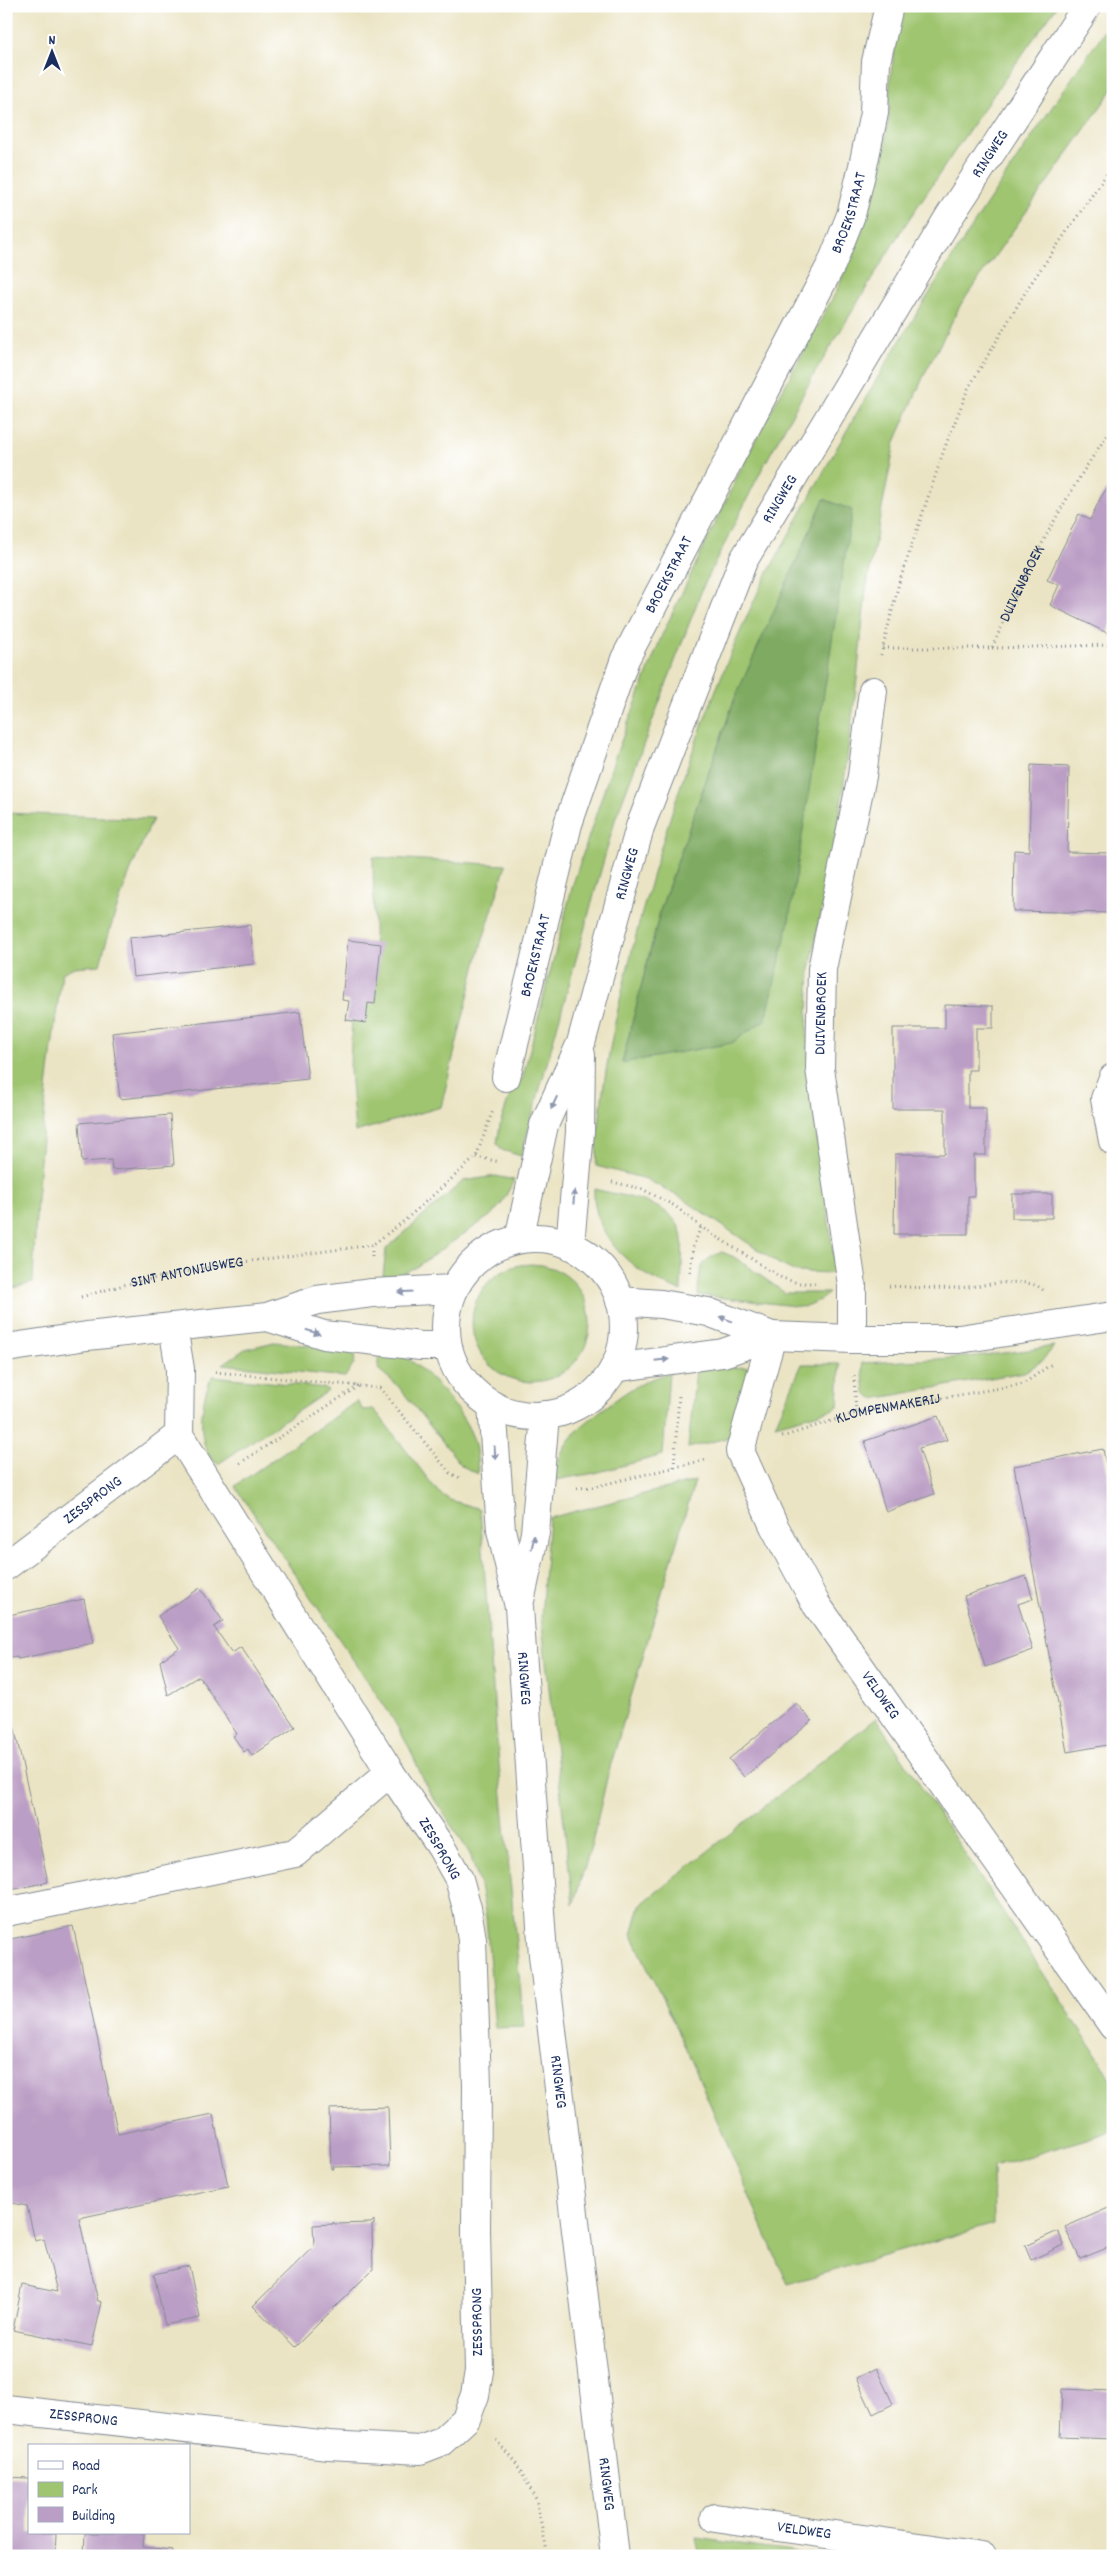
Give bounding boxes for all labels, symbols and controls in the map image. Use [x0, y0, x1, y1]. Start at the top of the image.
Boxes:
north arrow [28, 28, 78, 78]
text: N [49, 31, 56, 51]
street label: RINGWEG [966, 125, 1014, 183]
street label: BROEKSTRAAT [825, 169, 873, 257]
street label: RINGWEG [757, 470, 804, 528]
street label: BROEKSTRAAT [639, 532, 699, 618]
street label: DUIVENBROEK [994, 541, 1051, 626]
street label: RINGWEG [609, 845, 645, 903]
street label: BROEKSTRAAT [515, 911, 557, 999]
street label: DUIVENBROEK [809, 972, 833, 1055]
one-way arrow [549, 1096, 557, 1110]
one-way arrow [571, 1188, 579, 1204]
street label: SINT ANTONIUSWEG [129, 1251, 245, 1294]
one-way arrow [397, 1288, 413, 1296]
one-way arrow [719, 1315, 734, 1322]
one-way arrow [306, 1328, 321, 1336]
one-way arrow [654, 1356, 670, 1364]
street label: KLOMPENMAKERIJ [832, 1387, 942, 1430]
one-way arrow [492, 1446, 500, 1462]
street label: ZESSPRONG [59, 1470, 127, 1530]
one-way arrow [529, 1535, 537, 1550]
street label: RINGWEG [511, 1651, 537, 1706]
street label: VELDWEG [855, 1667, 905, 1724]
street label: ZESSPRONG [412, 1814, 466, 1884]
street label: RINGWEG [544, 2054, 573, 2110]
street label: ZESSPRONG [466, 2287, 490, 2357]
street label: ZESSPRONG [48, 2402, 119, 2433]
legend [28, 2444, 190, 2534]
text: Road [72, 2456, 100, 2478]
street label: RINGWEG [592, 2456, 621, 2512]
text: Park [72, 2480, 98, 2502]
text: Building [72, 2506, 115, 2528]
street label: VELDWEG [776, 2515, 833, 2546]

